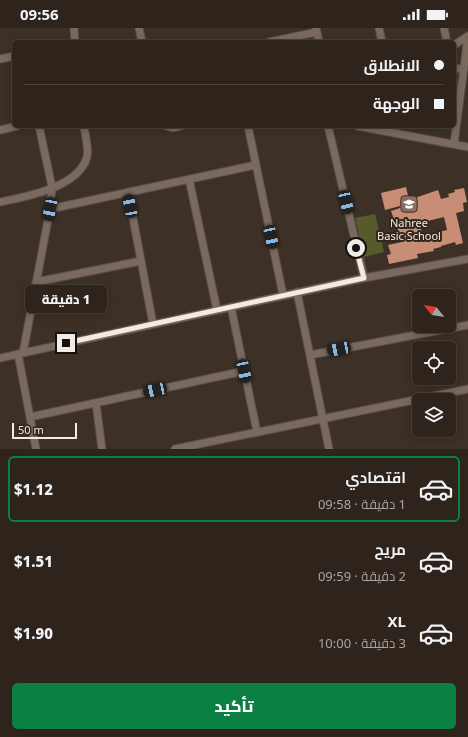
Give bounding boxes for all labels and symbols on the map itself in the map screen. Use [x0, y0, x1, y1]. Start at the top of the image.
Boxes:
car [337, 189, 355, 215]
car [122, 193, 138, 219]
school or university icon: Nahree Basic School [399, 194, 419, 214]
car [42, 196, 58, 222]
place label: Nahree Basic School [377, 215, 441, 243]
car [263, 224, 279, 250]
route start [347, 239, 365, 257]
callout: 1 دقيقة [25, 285, 107, 313]
north arrow [412, 289, 456, 333]
route end [57, 334, 75, 352]
car [326, 341, 352, 357]
car [236, 358, 252, 384]
car [142, 382, 168, 398]
scale bar [12, 421, 77, 440]

